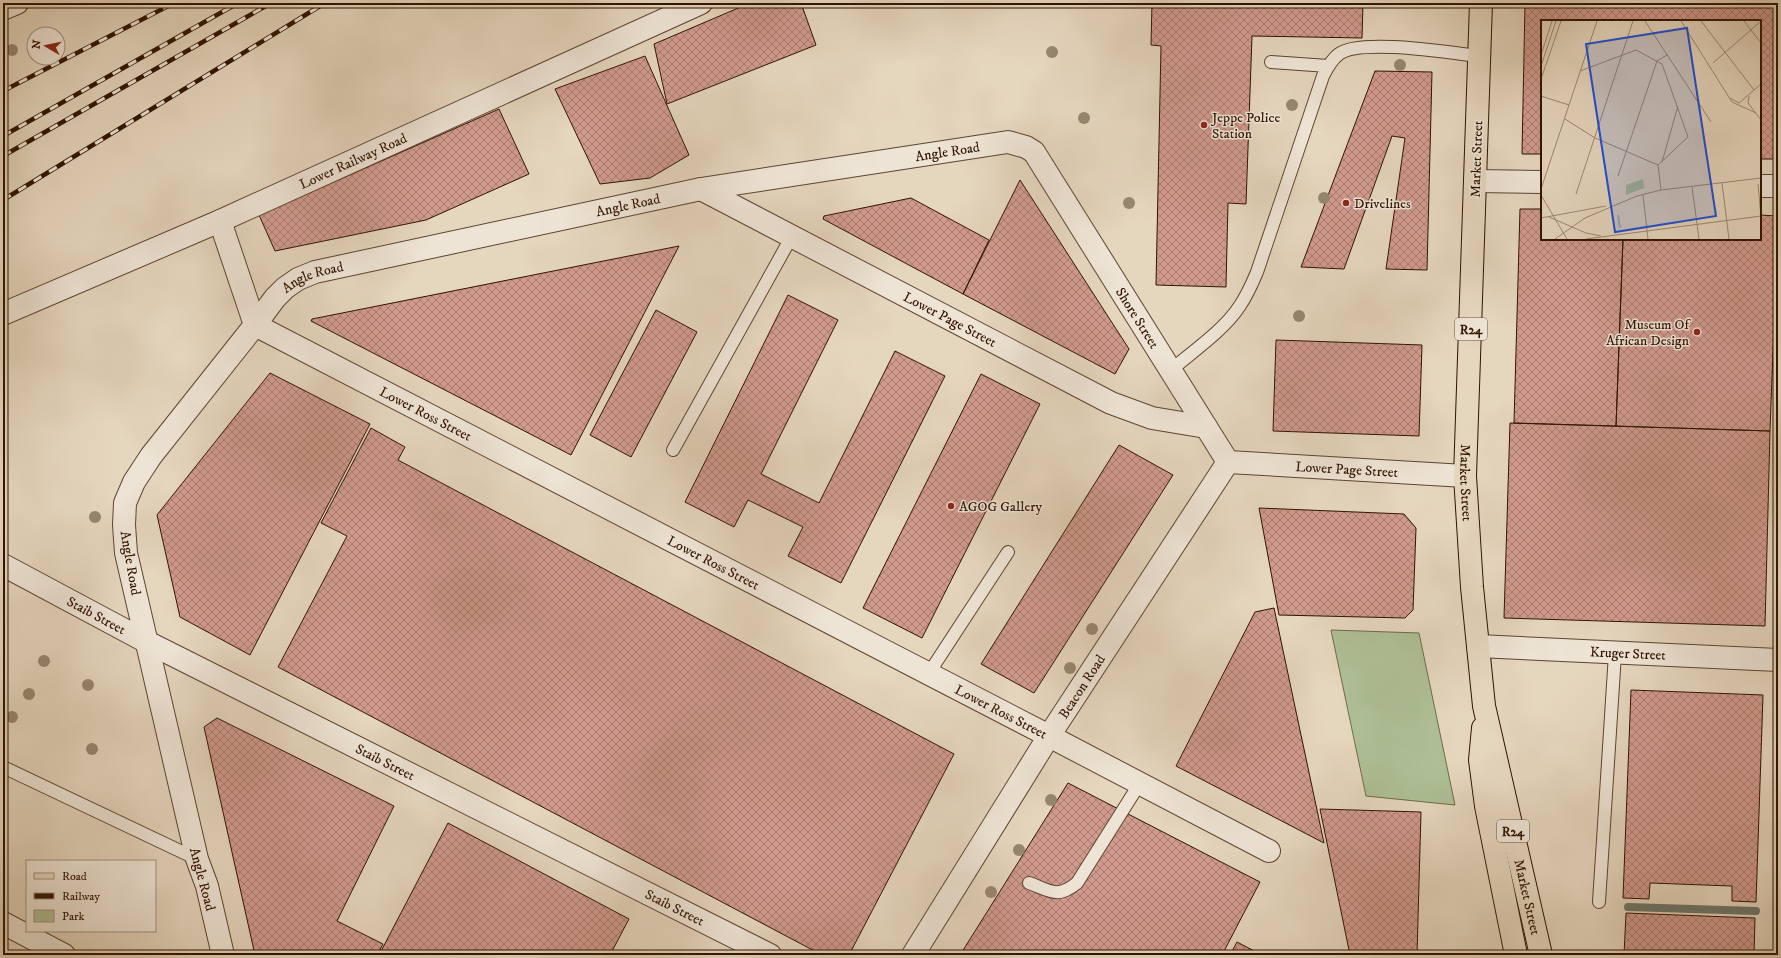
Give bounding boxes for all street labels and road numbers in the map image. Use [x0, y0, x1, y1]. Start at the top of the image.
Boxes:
street label: Market Street [1467, 120, 1487, 198]
street label: Lower Railway Road [297, 129, 410, 194]
street label: Angle Road [914, 138, 981, 166]
street label: Angle Road [594, 190, 662, 221]
street label: Angle Road [279, 258, 345, 298]
street label: Shore Street [1111, 284, 1163, 353]
street label: Lower Page Street [900, 288, 1000, 352]
road number: R24 [1455, 318, 1487, 340]
street label: Lower Ross Street [376, 383, 475, 446]
street label: Market Street [1455, 444, 1476, 522]
street label: Lower Page Street [1295, 458, 1399, 482]
street label: Angle Road [116, 530, 145, 597]
street label: Lower Ross Street [664, 532, 763, 595]
street label: Staib Street [63, 593, 129, 639]
street label: Kruger Street [1590, 643, 1667, 665]
street label: Beacon Road [1055, 652, 1110, 722]
street label: Lower Ross Street [952, 681, 1050, 744]
street label: Staib Street [352, 740, 418, 785]
road number: R24 [1497, 820, 1529, 842]
street label: Angle Road [185, 846, 219, 913]
street label: Market Street [1509, 858, 1544, 937]
street label: Staib Street [642, 886, 708, 931]

